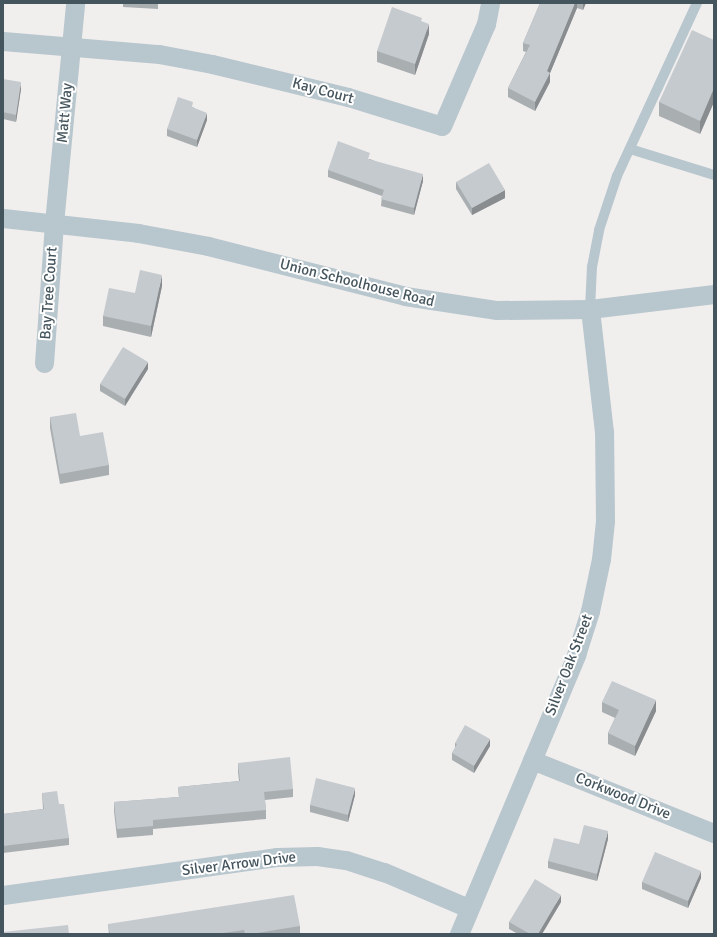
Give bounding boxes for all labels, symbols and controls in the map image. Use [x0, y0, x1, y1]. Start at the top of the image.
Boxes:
street label: Kay Court [290, 74, 356, 108]
street label: Matt Way [53, 82, 77, 144]
street label: Bay Tree Court [37, 246, 61, 340]
street label: Union Schoolhouse Road [278, 255, 436, 311]
street label: Silver Oak Street [541, 612, 597, 718]
street label: Corkwood Drive [573, 769, 673, 823]
street label: Silver Arrow Drive [181, 848, 297, 880]

